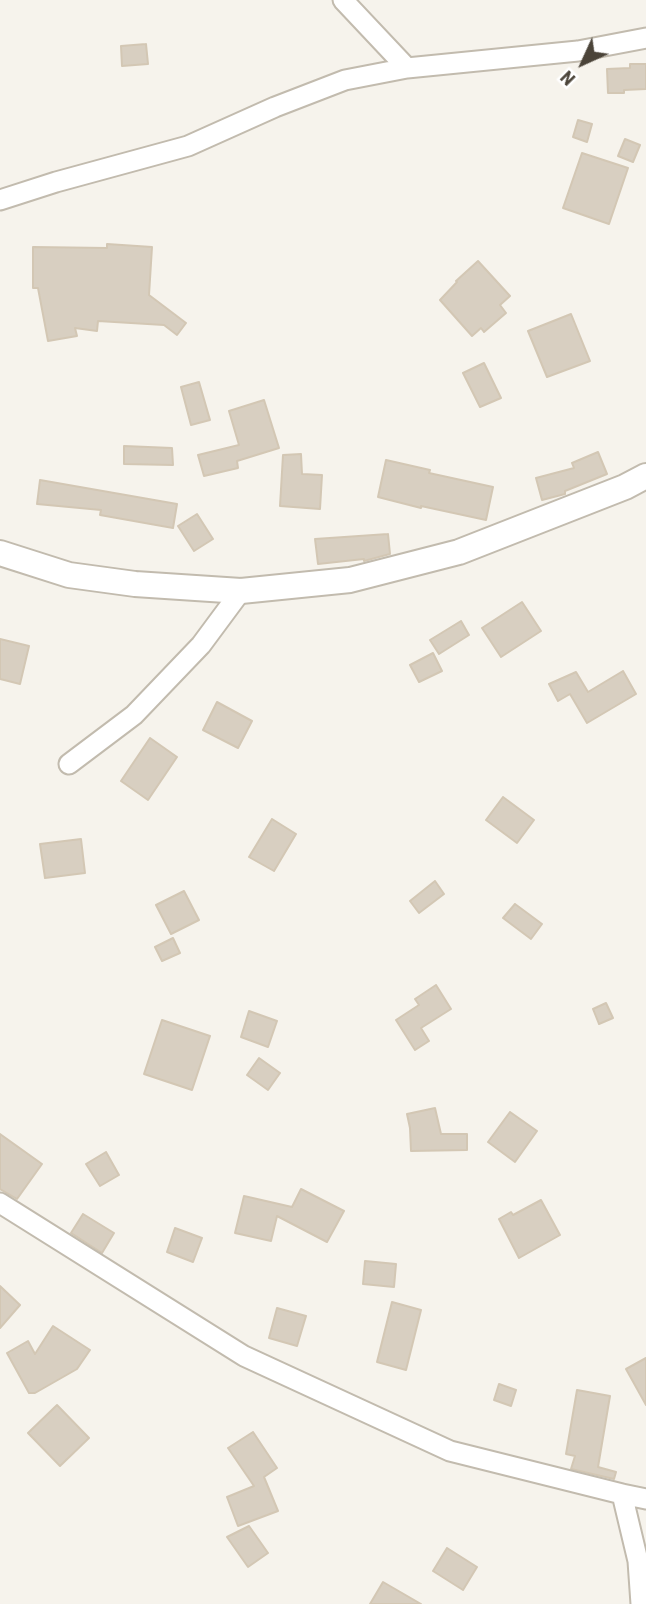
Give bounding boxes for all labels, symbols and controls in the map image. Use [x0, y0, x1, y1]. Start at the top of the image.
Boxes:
north arrow [548, 28, 618, 98]
text: N [556, 66, 580, 90]

